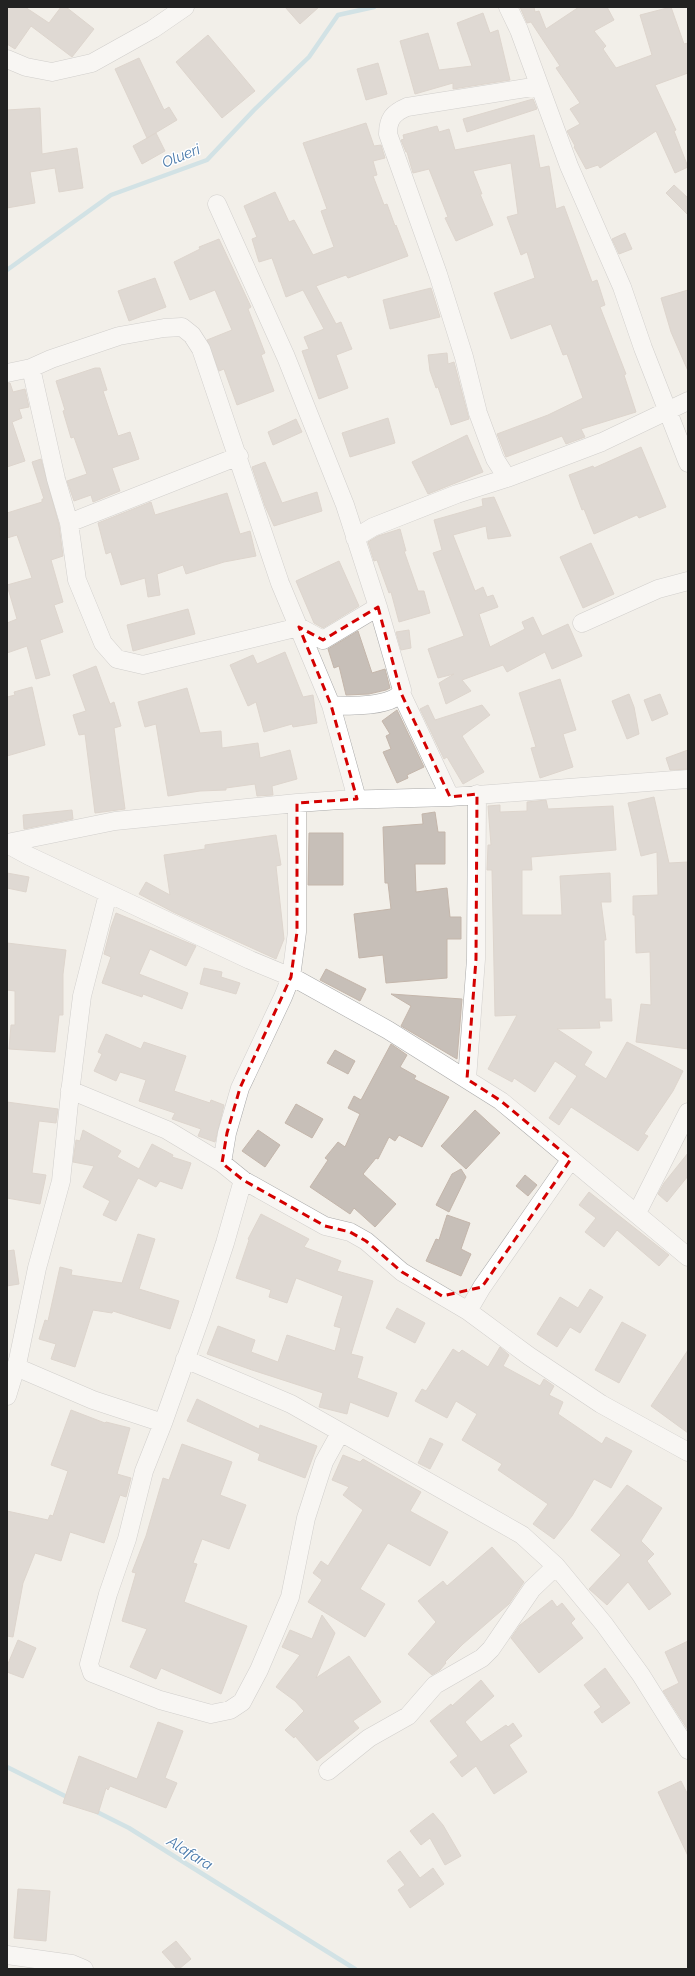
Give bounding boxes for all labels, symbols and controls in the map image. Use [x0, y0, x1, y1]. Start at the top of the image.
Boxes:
water label: Olueri [159, 140, 204, 172]
water label: Alafara [163, 1832, 216, 1874]

